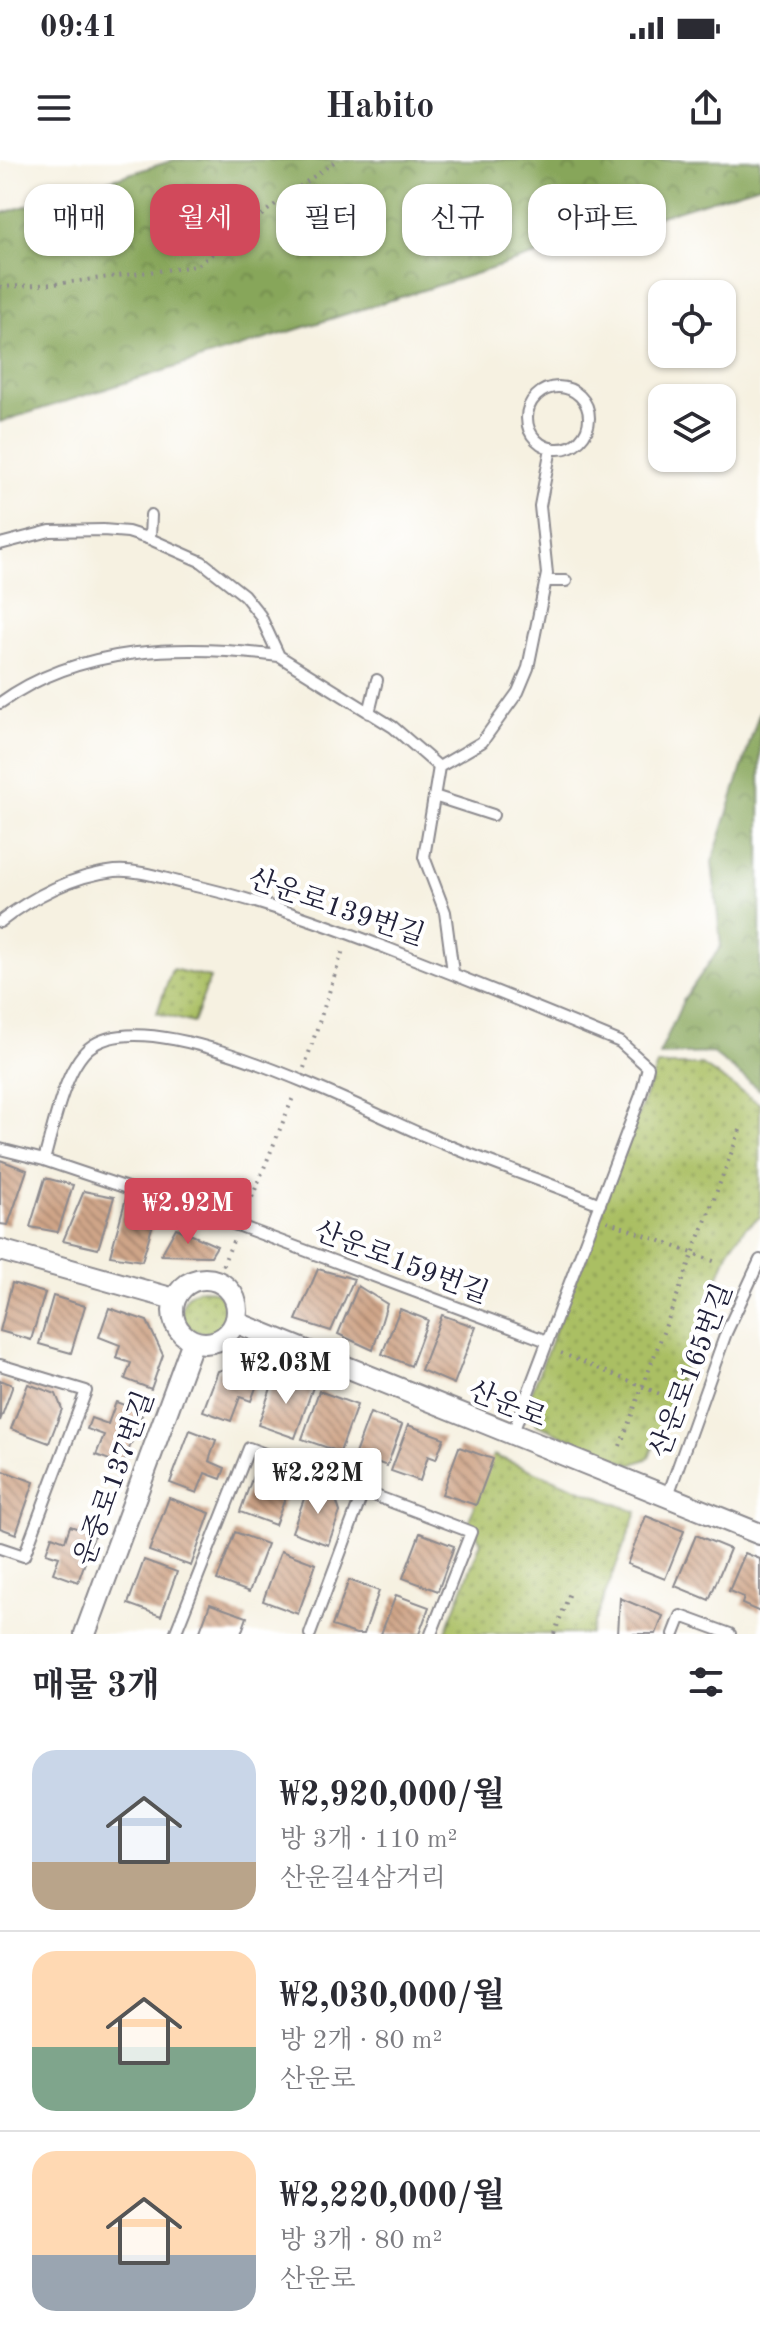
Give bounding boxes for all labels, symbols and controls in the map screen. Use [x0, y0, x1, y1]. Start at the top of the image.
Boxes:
text: 09:41 [40, 13, 118, 43]
icon: menu [32, 86, 76, 130]
icon: share [684, 86, 728, 130]
text: Habito [326, 90, 434, 126]
chip: 매매 [24, 184, 134, 256]
chip: 월세 [150, 184, 260, 256]
chip: 필터 [276, 184, 386, 256]
chip: 신규 [402, 184, 512, 256]
chip: 아파트 [528, 184, 666, 256]
map controls [648, 280, 736, 472]
button: locate [648, 280, 736, 368]
button: layers [648, 384, 736, 472]
street label: 산운로139번길 [244, 864, 428, 952]
pin: ₩2.92M [123, 1178, 253, 1246]
text: ₩2.92M [143, 1191, 233, 1217]
street label: 산운로159번길 [310, 1216, 493, 1310]
street label: 산운로165번길 [645, 1279, 739, 1462]
pin: ₩2.03M [221, 1338, 351, 1406]
text: ₩2.03M [241, 1351, 331, 1377]
street label: 산운로 [464, 1376, 550, 1434]
street label: 운중로137번길 [69, 1387, 160, 1570]
pin: ₩2.22M [253, 1448, 383, 1516]
text: ₩2.22M [273, 1461, 363, 1487]
icon: filters [684, 1660, 728, 1704]
text: 매물 3개 [32, 1670, 160, 1704]
text: ₩2,920,000/월 [280, 1779, 505, 1813]
icon: home [96, 1782, 192, 1878]
text: 방 3개 · 110 m² [280, 1827, 457, 1853]
text: 산운길4삼거리 [280, 1866, 446, 1892]
text: ₩2,030,000/월 [280, 1980, 505, 2014]
icon: home [96, 1983, 192, 2079]
text: 방 2개 · 80 m² [280, 2028, 442, 2054]
text: 산운로 [280, 2067, 355, 2093]
text: ₩2,220,000/월 [280, 2180, 505, 2214]
icon: home [96, 2183, 192, 2279]
text: 방 3개 · 80 m² [280, 2228, 442, 2254]
text: 산운로 [280, 2267, 355, 2293]

